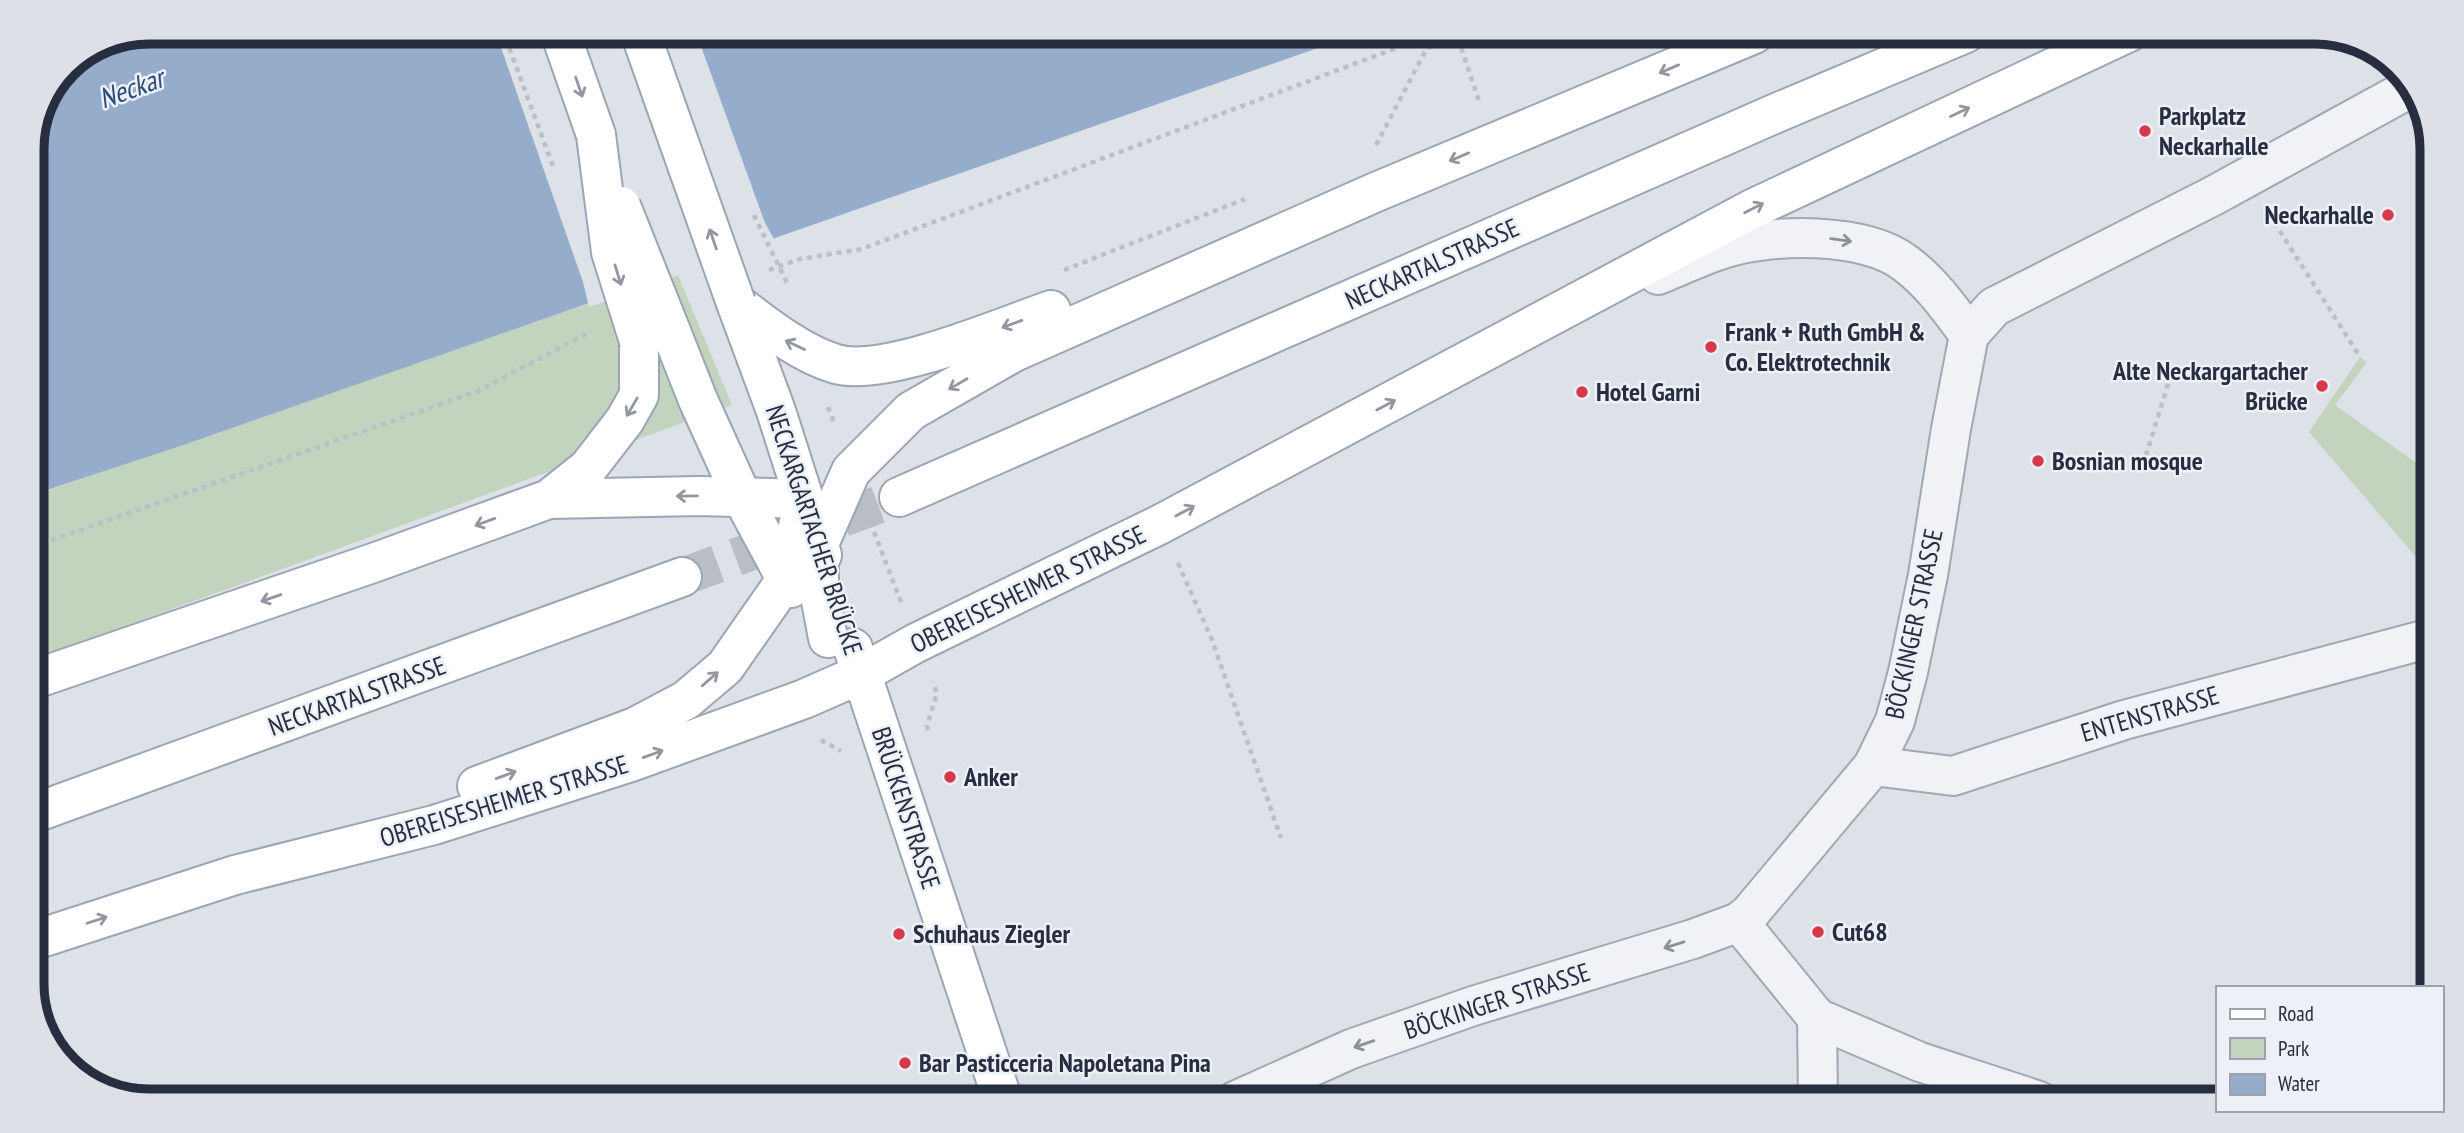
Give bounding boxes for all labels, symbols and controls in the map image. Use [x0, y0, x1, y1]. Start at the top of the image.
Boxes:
water label: Neckar [93, 57, 172, 116]
one-way arrow [1659, 64, 1680, 77]
one-way arrow [574, 75, 586, 97]
place label: Parkplatz Neckarhalle [2159, 99, 2269, 162]
one-way arrow [1949, 104, 1970, 118]
marker: Parkplatz Neckarhalle [2137, 123, 2153, 139]
one-way arrow [1449, 151, 1470, 164]
place label: Neckarhalle [2264, 198, 2374, 231]
one-way arrow [1743, 201, 1764, 215]
marker: Neckarhalle [2380, 207, 2396, 223]
street label: NECKARTALSTRASSE [1340, 211, 1524, 317]
one-way arrow [706, 228, 718, 250]
one-way arrow [1829, 234, 1851, 247]
one-way arrow [613, 263, 626, 285]
place label: Frank + Ruth GmbH & Co. Elektrotechnik [1725, 315, 1926, 378]
one-way arrow [1001, 318, 1023, 331]
one-way arrow [785, 338, 806, 351]
marker: Frank + Ruth GmbH & Co. Elektrotechnik [1703, 339, 1719, 355]
place label: Alte Neckargartacher Brücke [2112, 354, 2308, 417]
place label: Hotel Garni [1596, 375, 1700, 408]
one-way arrow [948, 377, 968, 391]
marker: Alte Neckargartacher Brücke [2314, 378, 2330, 394]
marker: Hotel Garni [1574, 384, 1590, 400]
one-way arrow [625, 397, 639, 417]
one-way arrow [1375, 398, 1396, 411]
street label: NECKARGARTACHER BRÜCKE [758, 401, 870, 659]
place label: Bosnian mosque [2052, 444, 2203, 477]
marker: Bosnian mosque [2030, 453, 2046, 469]
one-way arrow [676, 489, 699, 503]
one-way arrow [1174, 504, 1195, 518]
one-way arrow [475, 517, 497, 529]
street label: OBEREISESHEIMER STRASSE [905, 517, 1151, 660]
street label: BÖCKINGER STRASSE [1877, 526, 1950, 722]
one-way arrow [260, 593, 282, 605]
street label: NECKARTALSTRASSE [264, 648, 450, 743]
one-way arrow [701, 671, 719, 687]
street label: ENTENSTRASSE [2077, 678, 2223, 749]
street label: BRÜCKENSTRASSE [865, 723, 948, 893]
street label: OBEREISESHEIMER STRASSE [376, 747, 632, 854]
one-way arrow [642, 747, 664, 760]
place label: Anker [963, 760, 1018, 793]
one-way arrow [494, 768, 516, 780]
marker: Anker [942, 769, 958, 785]
one-way arrow [85, 912, 107, 925]
place label: Cut68 [1832, 915, 1888, 948]
place label: Schuhaus Ziegler [913, 917, 1071, 950]
marker: Cut68 [1810, 924, 1826, 940]
marker: Schuhaus Ziegler [891, 926, 907, 942]
one-way arrow [1664, 940, 1686, 953]
street label: BÖCKINGER STRASSE [1400, 955, 1594, 1046]
legend [2216, 986, 2443, 1112]
text: Road [2278, 1000, 2314, 1027]
text: Park [2278, 1035, 2309, 1062]
one-way arrow [1354, 1039, 1376, 1051]
place label: Bar Pasticceria Napoletana Pina [919, 1046, 1211, 1079]
marker: Bar Pasticceria Napoletana Pina [897, 1055, 913, 1071]
text: Water [2278, 1070, 2320, 1097]

